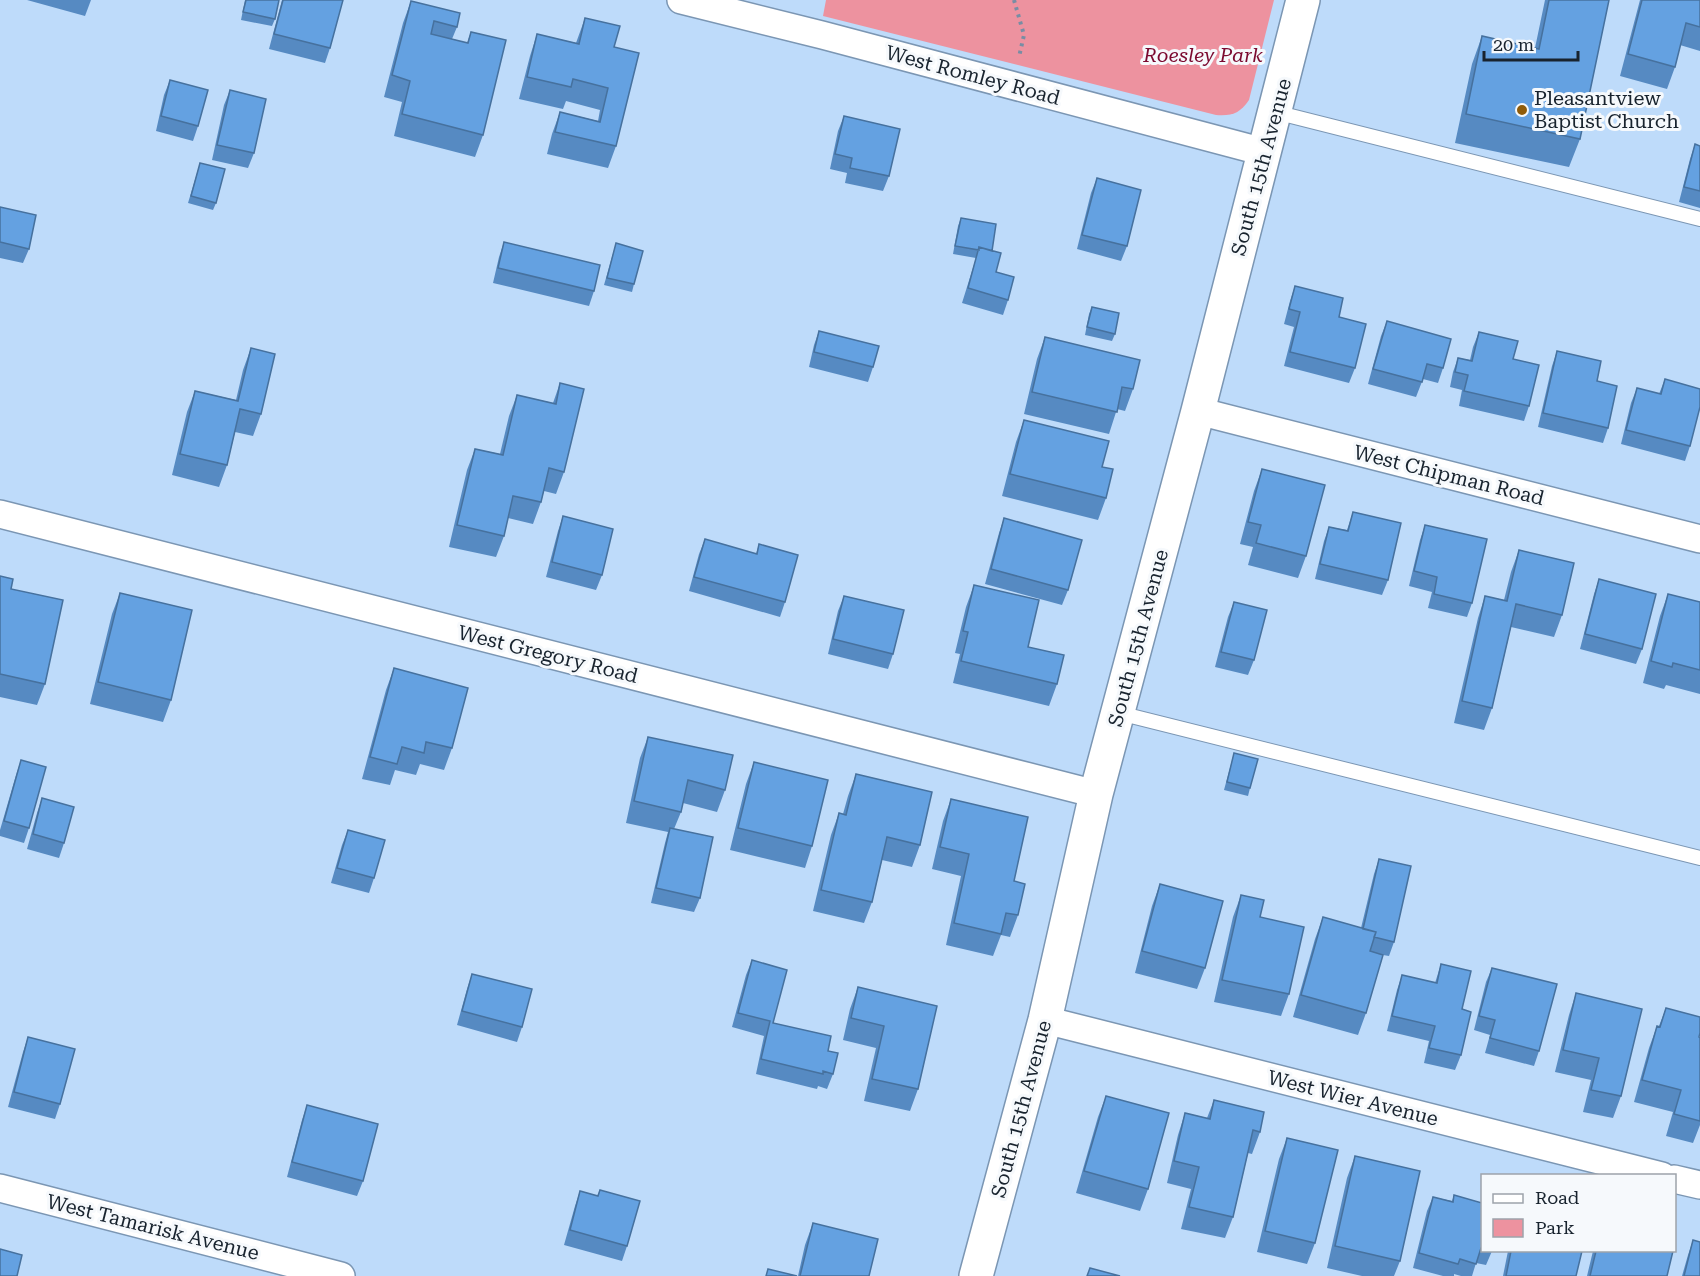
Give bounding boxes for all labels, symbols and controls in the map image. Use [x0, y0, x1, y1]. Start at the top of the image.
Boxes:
scale bar [1484, 24, 1578, 62]
text: 20 m [1493, 34, 1534, 55]
street label: West Romley Road [883, 40, 1063, 110]
park label: Roesley Park [1142, 43, 1263, 67]
street label: South 15th Avenue [1226, 76, 1296, 258]
place label: Pleasantview Baptist Church [1534, 86, 1679, 133]
marker: Pleasantview Baptist Church [1515, 103, 1529, 117]
street label: West Chipman Road [1351, 440, 1547, 510]
street label: South 15th Avenue [1103, 547, 1173, 729]
street label: West Gregory Road [455, 620, 641, 688]
street label: South 15th Avenue [986, 1018, 1056, 1200]
street label: West Wier Avenue [1265, 1065, 1441, 1131]
legend [1481, 1174, 1676, 1252]
text: Road [1535, 1187, 1580, 1208]
street label: West Tamarisk Avenue [44, 1189, 262, 1265]
text: Park [1535, 1217, 1575, 1238]

